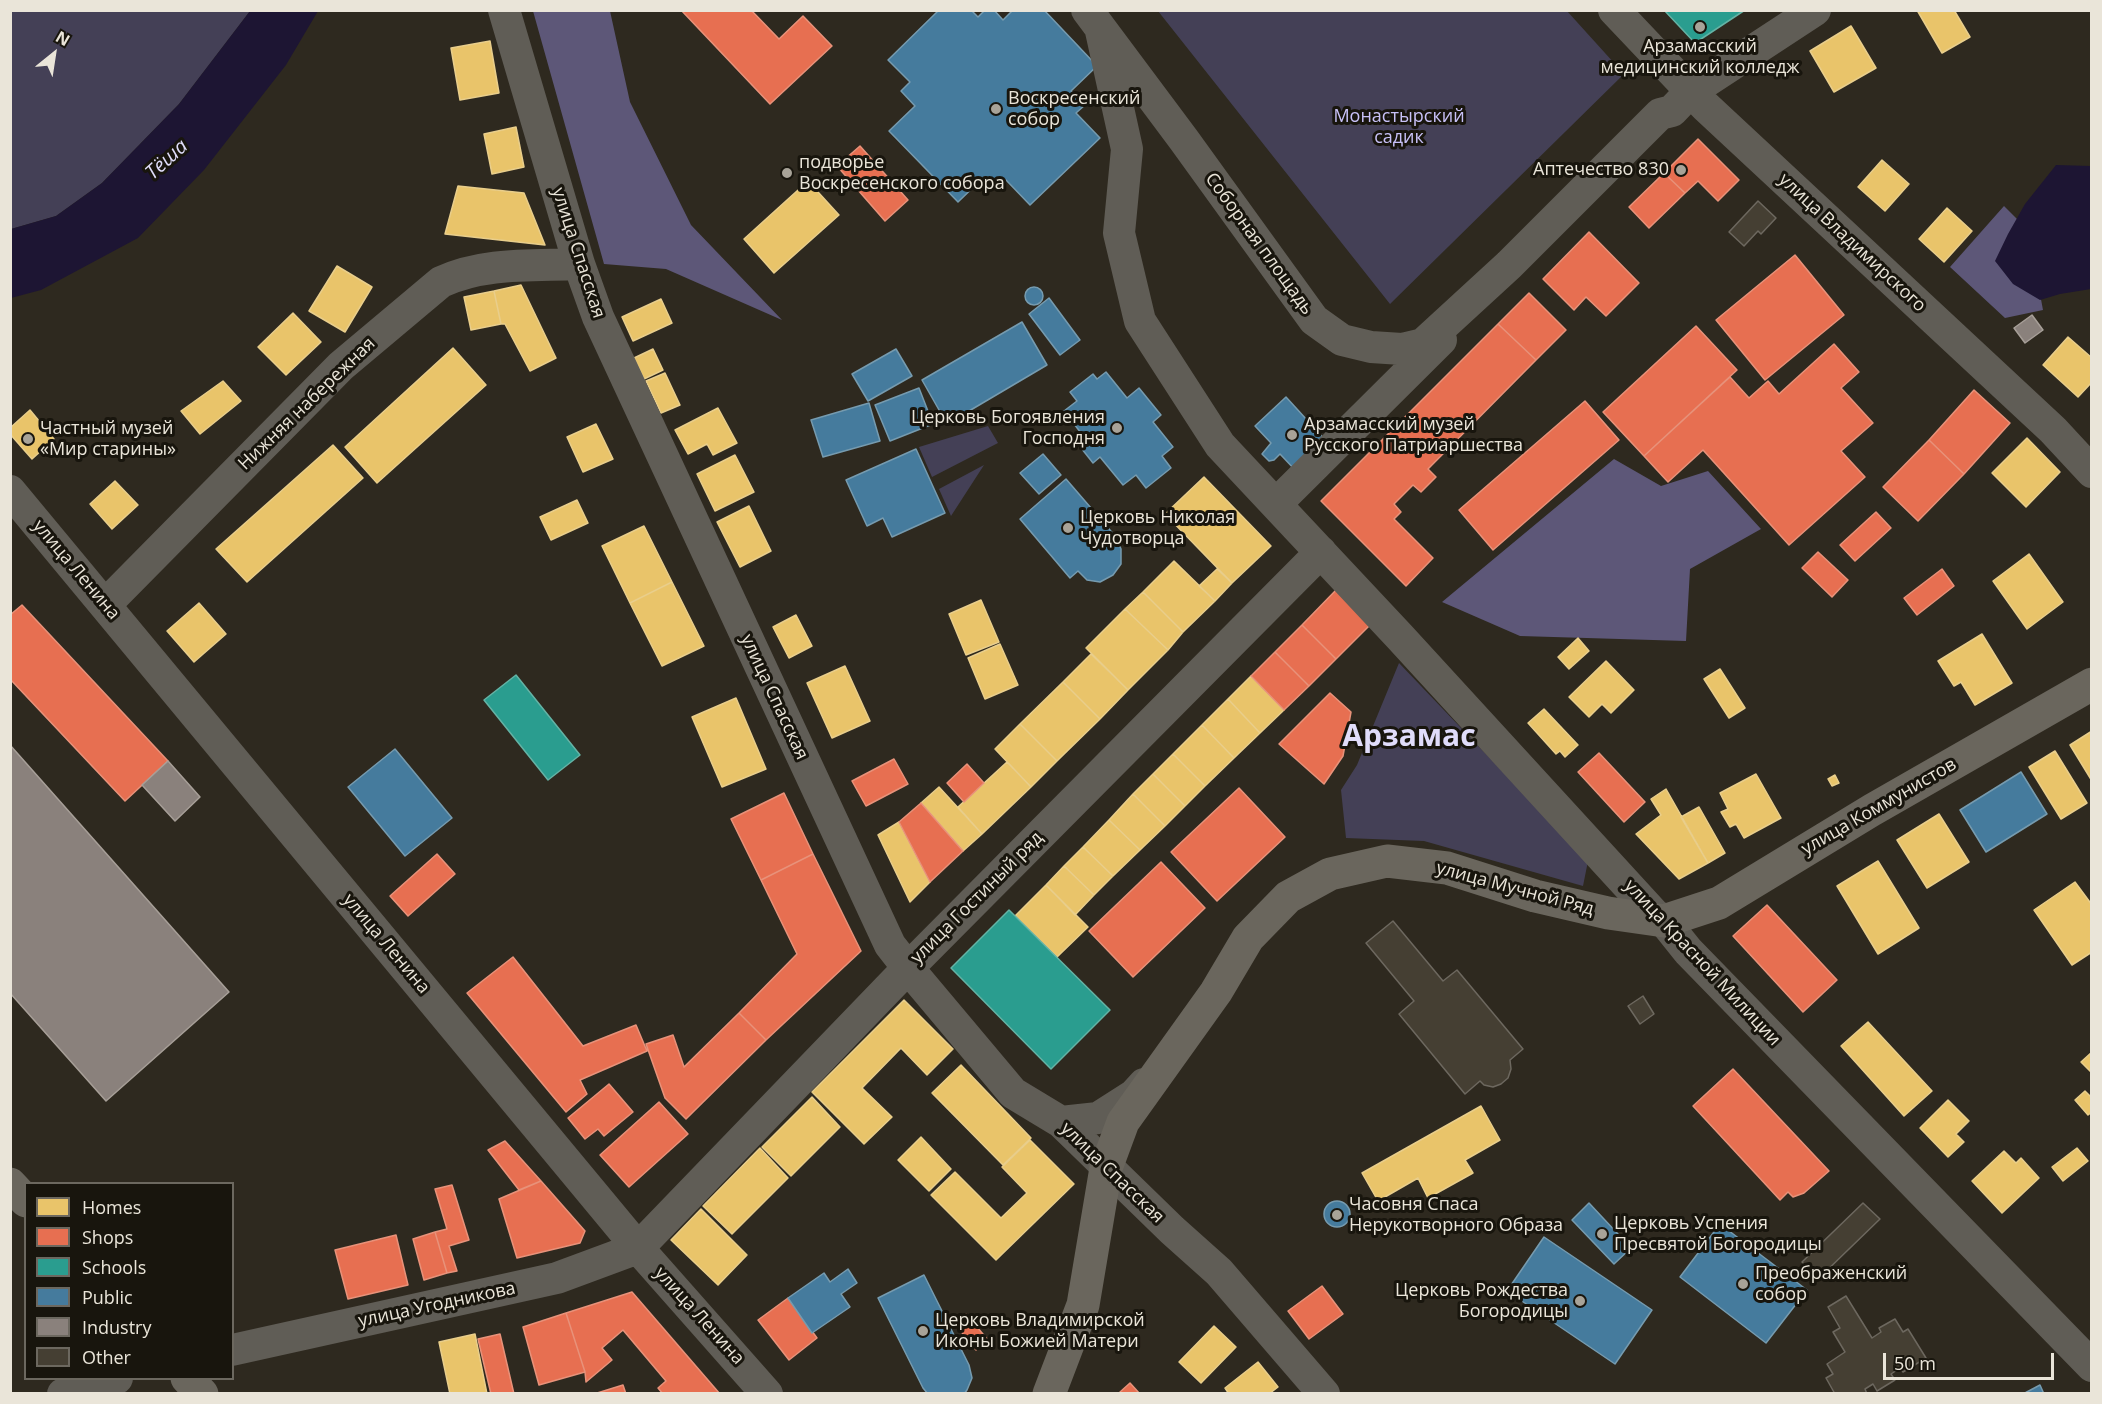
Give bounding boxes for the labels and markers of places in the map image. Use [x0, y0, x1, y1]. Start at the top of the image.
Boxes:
marker: Арзамасский медицинский колледж [1693, 20, 1707, 34]
place label: Арзамасский медицинский колледж [1600, 36, 1800, 78]
place label: Воскресенский собор [1008, 88, 1140, 130]
marker: Воскресенский собор [989, 102, 1003, 116]
place label: подворье Воскресенского собора [799, 152, 1005, 195]
place label: Аптечество 830 [1533, 159, 1669, 181]
marker: Аптечество 830 [1674, 163, 1688, 177]
marker: подворье Воскресенского собора [780, 166, 794, 180]
place label: Церковь Богоявления Господня [911, 407, 1105, 450]
place label: Арзамасский музей Русского Патриаршества [1304, 414, 1523, 456]
place label: Частный музей «Мир старины» [40, 418, 176, 460]
marker: Церковь Богоявления Господня [1110, 421, 1124, 435]
marker: Арзамасский музей Русского Патриаршества [1285, 428, 1299, 442]
marker: Частный музей «Мир старины» [21, 432, 35, 446]
place label: Церковь Николая Чудотворца [1080, 507, 1235, 550]
marker: Церковь Николая Чудотворца [1061, 521, 1075, 535]
place label: Часовня Спаса Нерукотворного Образа [1349, 1194, 1563, 1236]
marker: Часовня Спаса Нерукотворного Образа [1330, 1208, 1344, 1222]
place label: Церковь Успения Пресвятой Богородицы [1614, 1213, 1822, 1256]
marker: Церковь Успения Пресвятой Богородицы [1595, 1227, 1609, 1241]
place label: Преображенский собор [1755, 1263, 1907, 1306]
marker: Преображенский собор [1736, 1277, 1750, 1291]
place label: Церковь Рождества Богородицы [1395, 1280, 1568, 1322]
marker: Церковь Рождества Богородицы [1573, 1294, 1587, 1308]
place label: Церковь Владимирской Иконы Божией Матери [935, 1310, 1145, 1352]
marker: Церковь Владимирской Иконы Божией Матери [916, 1324, 930, 1338]

